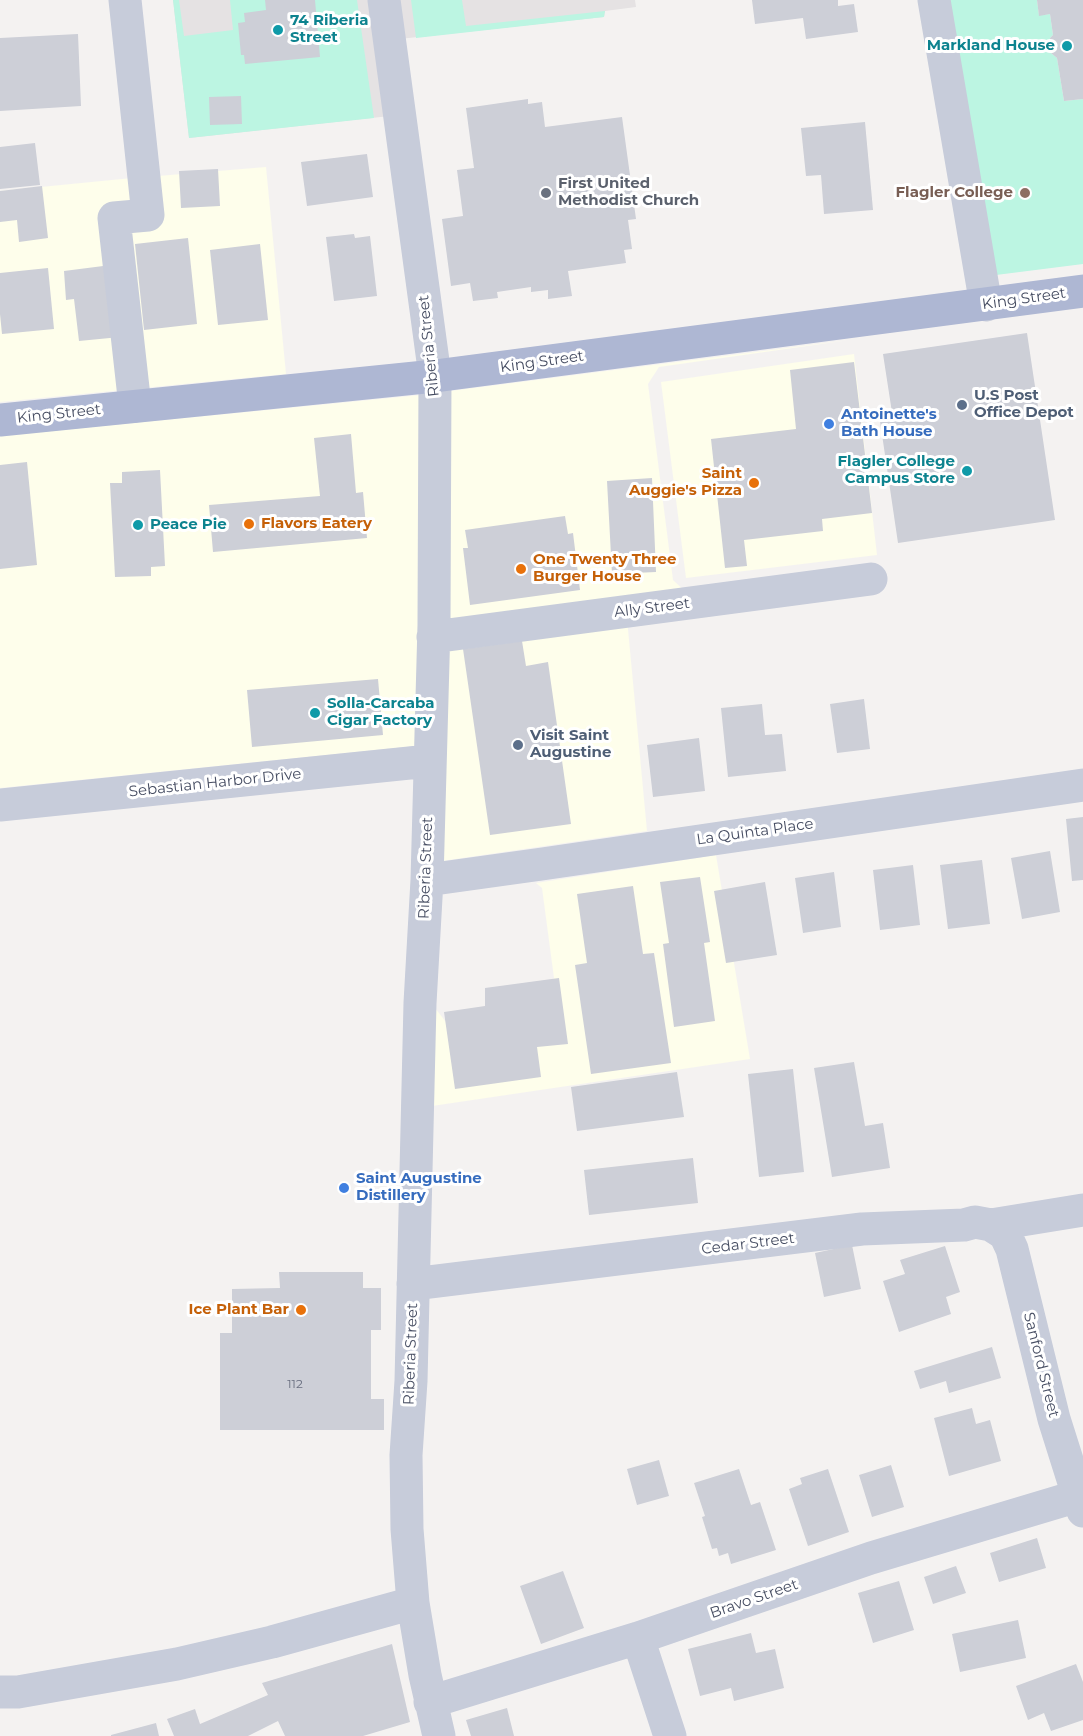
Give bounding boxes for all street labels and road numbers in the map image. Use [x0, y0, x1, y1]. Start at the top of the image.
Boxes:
street label: King Street [981, 284, 1067, 314]
street label: Riberia Street [415, 294, 443, 398]
street label: King Street [499, 347, 585, 377]
street label: King Street [16, 401, 102, 427]
street label: Ally Street [613, 594, 691, 622]
street label: Sebastian Harbor Drive [128, 765, 302, 801]
street label: La Quinta Place [695, 815, 815, 849]
street label: Riberia Street [415, 817, 437, 919]
street label: Cedar Street [700, 1229, 796, 1259]
street label: Riberia Street [400, 1303, 422, 1405]
street label: Sanford Street [1019, 1311, 1063, 1419]
street label: Bravo Street [708, 1576, 800, 1622]

